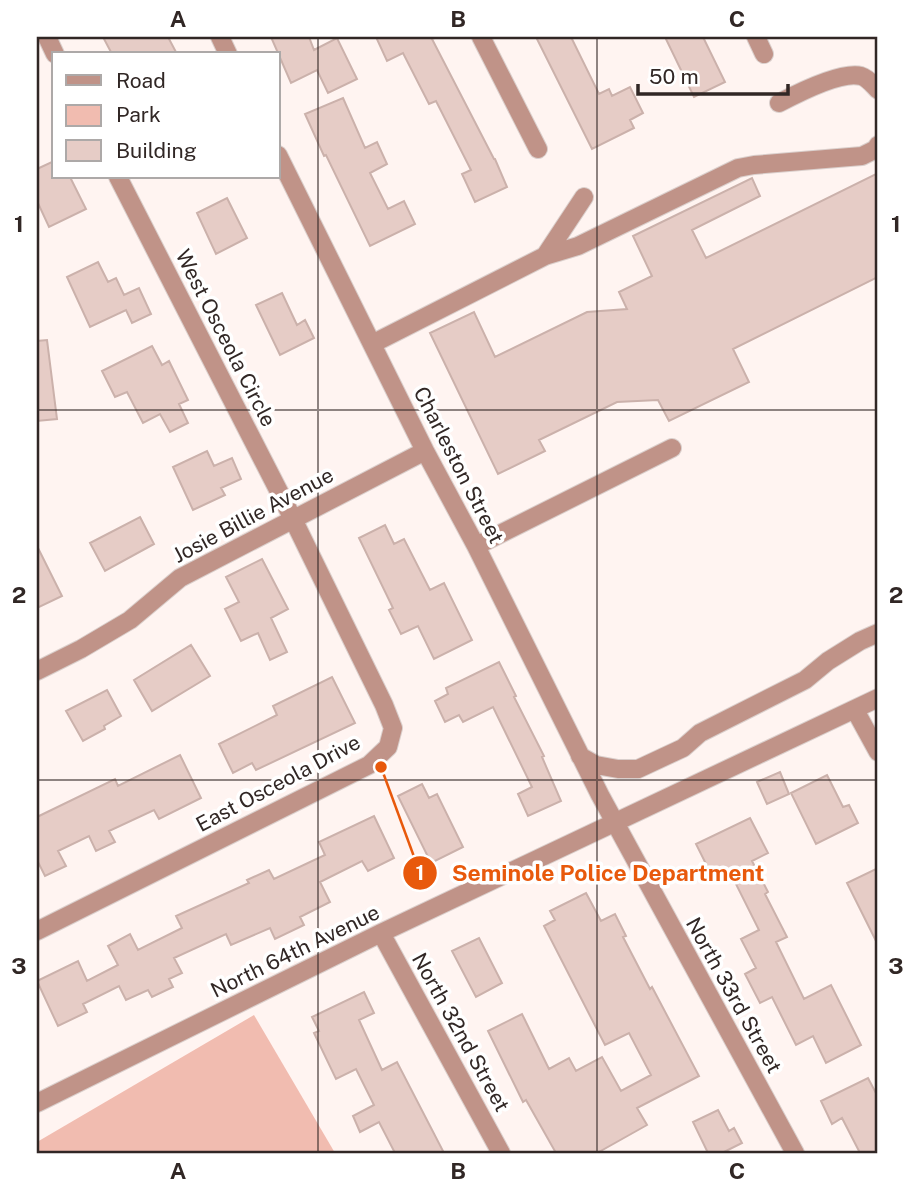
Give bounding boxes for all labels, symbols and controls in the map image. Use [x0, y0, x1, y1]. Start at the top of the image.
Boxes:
text: A [170, 5, 187, 32]
text: B [450, 5, 466, 32]
text: C [729, 5, 745, 32]
legend [52, 52, 280, 178]
scale bar [638, 52, 789, 96]
text: 50 m [649, 64, 699, 89]
text: Road [116, 68, 166, 93]
text: Park [116, 102, 161, 127]
text: Building [116, 138, 197, 163]
text: 1 [14, 210, 24, 237]
text: 1 [891, 210, 901, 237]
street label: West Osceola Circle [171, 245, 281, 431]
street label: Charleston Street [409, 382, 509, 548]
street label: Josie Billie Avenue [168, 462, 338, 568]
text: 2 [12, 581, 26, 608]
text: 2 [889, 581, 903, 608]
street label: East Osceola Drive [192, 729, 364, 837]
callout: Seminole Police Department [403, 851, 779, 895]
text: Seminole Police Department [452, 859, 764, 886]
text: 1 [416, 860, 425, 885]
street label: North 64th Avenue [207, 899, 383, 1003]
street label: North 33rd Street [681, 913, 787, 1077]
street label: North 32nd Street [407, 948, 515, 1116]
text: 3 [11, 952, 27, 979]
text: 3 [888, 952, 904, 979]
text: A [170, 1157, 187, 1184]
text: B [450, 1157, 466, 1184]
text: C [729, 1157, 745, 1184]

